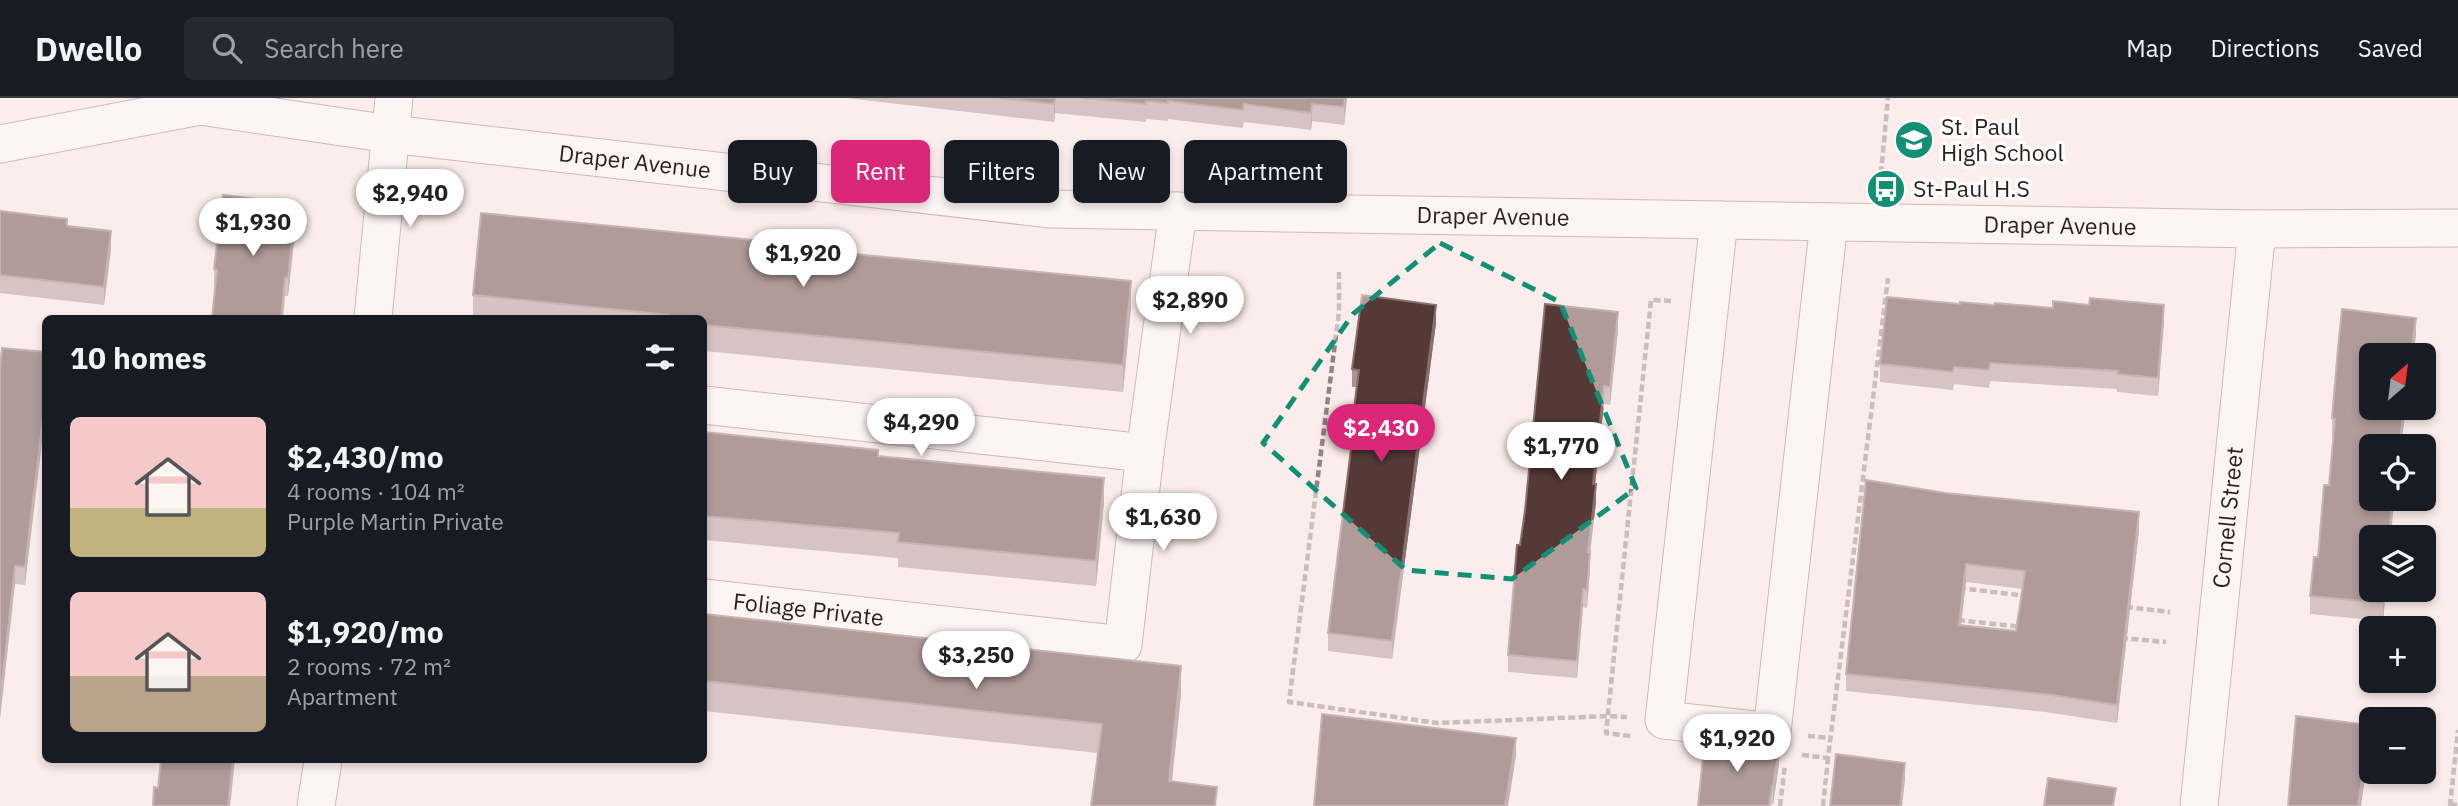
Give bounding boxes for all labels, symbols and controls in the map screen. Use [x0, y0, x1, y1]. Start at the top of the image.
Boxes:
search box [184, 17, 674, 80]
text: Dwello [35, 27, 142, 70]
icon: search [208, 29, 246, 67]
text: Search here [264, 31, 404, 65]
text: Map [2126, 32, 2172, 64]
text: Directions [2210, 32, 2320, 64]
text: Saved [2358, 32, 2423, 64]
place label: St. Paul High School [1941, 111, 2064, 167]
school or university icon: St. Paul High School [1893, 119, 1935, 161]
street label: Draper Avenue [557, 137, 713, 184]
chip: Buy [728, 140, 817, 203]
chip: Rent [831, 140, 930, 203]
chip: Filters [944, 140, 1059, 203]
chip: New [1073, 140, 1170, 203]
chip: Apartment [1184, 140, 1347, 203]
bus stop icon: St-Paul H.S [1865, 168, 1907, 210]
pin: $2,940 [353, 170, 467, 229]
place label: St-Paul H.S [1913, 173, 2030, 203]
text: $2,940 [372, 177, 448, 207]
pin: $1,930 [196, 198, 310, 258]
street label: Draper Avenue [1416, 199, 1570, 232]
text: $1,930 [215, 206, 291, 236]
street label: Draper Avenue [1983, 208, 2137, 241]
pin: $1,920 [746, 230, 860, 289]
text: $1,920 [765, 237, 841, 267]
pin: $2,890 [1133, 276, 1247, 336]
text: $2,890 [1152, 284, 1228, 314]
text: 10 homes [70, 338, 207, 377]
icon: filters [641, 338, 679, 376]
north arrow [2359, 343, 2436, 420]
map controls [2359, 343, 2436, 784]
pin: $4,290 [864, 398, 978, 458]
pin: $2,430 [1324, 404, 1438, 464]
text: $4,290 [883, 406, 959, 436]
text: $2,430 [1343, 412, 1419, 442]
pin: $1,770 [1504, 422, 1618, 482]
text: $1,770 [1523, 430, 1599, 460]
button: locate [2359, 434, 2436, 511]
text: $2,430/mo [287, 437, 444, 476]
icon: home [126, 445, 210, 529]
street label: Cornell Street [2205, 445, 2249, 590]
text: 4 rooms · 104 m² [287, 476, 465, 506]
pin: $1,630 [1106, 494, 1220, 553]
text: $1,630 [1125, 501, 1201, 531]
text: Purple Martin Private [287, 506, 504, 536]
button: layers [2359, 525, 2436, 602]
street label: Foliage Private [731, 585, 885, 632]
text: $1,920/mo [287, 612, 444, 651]
button: + [2359, 616, 2436, 693]
icon: home [126, 620, 210, 704]
pin: $3,250 [919, 632, 1033, 691]
text: $3,250 [938, 639, 1014, 669]
text: 2 rooms · 72 m² [287, 651, 451, 681]
text: Apartment [287, 681, 398, 711]
button: − [2359, 707, 2436, 784]
pin: $1,920 [1680, 714, 1794, 774]
text: $1,920 [1699, 722, 1775, 752]

